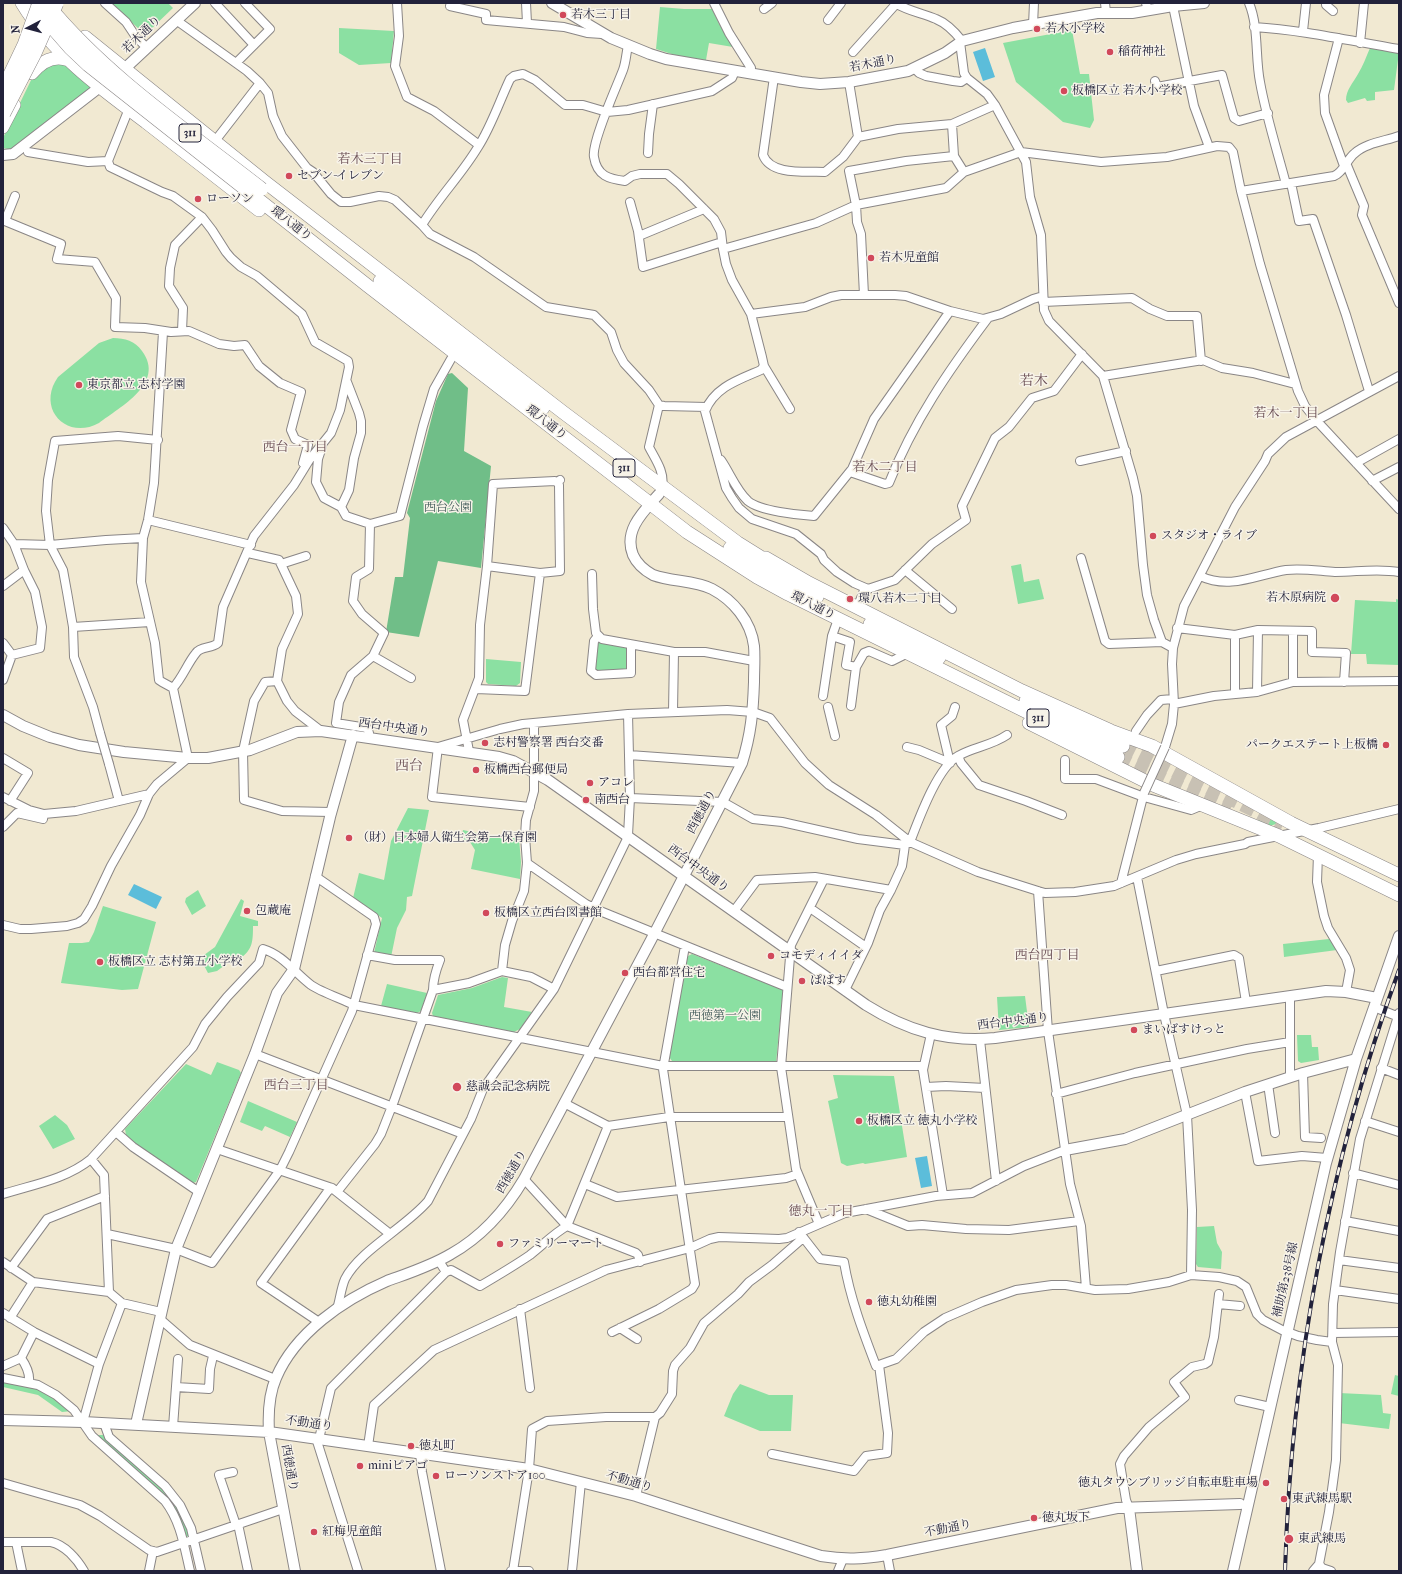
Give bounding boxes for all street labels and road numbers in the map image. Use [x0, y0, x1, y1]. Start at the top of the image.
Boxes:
street label: 若木通り [120, 13, 164, 57]
street label: 若木通り [848, 52, 898, 76]
road number: 311 [179, 124, 201, 142]
street label: 環八通り [268, 204, 314, 244]
street label: 環八通り [523, 403, 569, 443]
road number: 311 [613, 459, 635, 477]
street label: 環八通り [788, 589, 838, 623]
road number: 311 [1027, 709, 1049, 727]
street label: 西台中央通り [357, 716, 431, 740]
street label: 西徳通り [684, 787, 720, 837]
street label: 西台中央通り [665, 842, 731, 896]
street label: 西台中央通り [976, 1010, 1050, 1034]
street label: 西徳通り [494, 1148, 530, 1196]
street label: 補助第238号線 [1270, 1241, 1302, 1319]
street label: 不動通り [284, 1414, 334, 1434]
street label: 西徳通り [278, 1443, 300, 1493]
street label: 不動通り [604, 1468, 654, 1496]
street label: 不動通り [923, 1517, 973, 1541]

